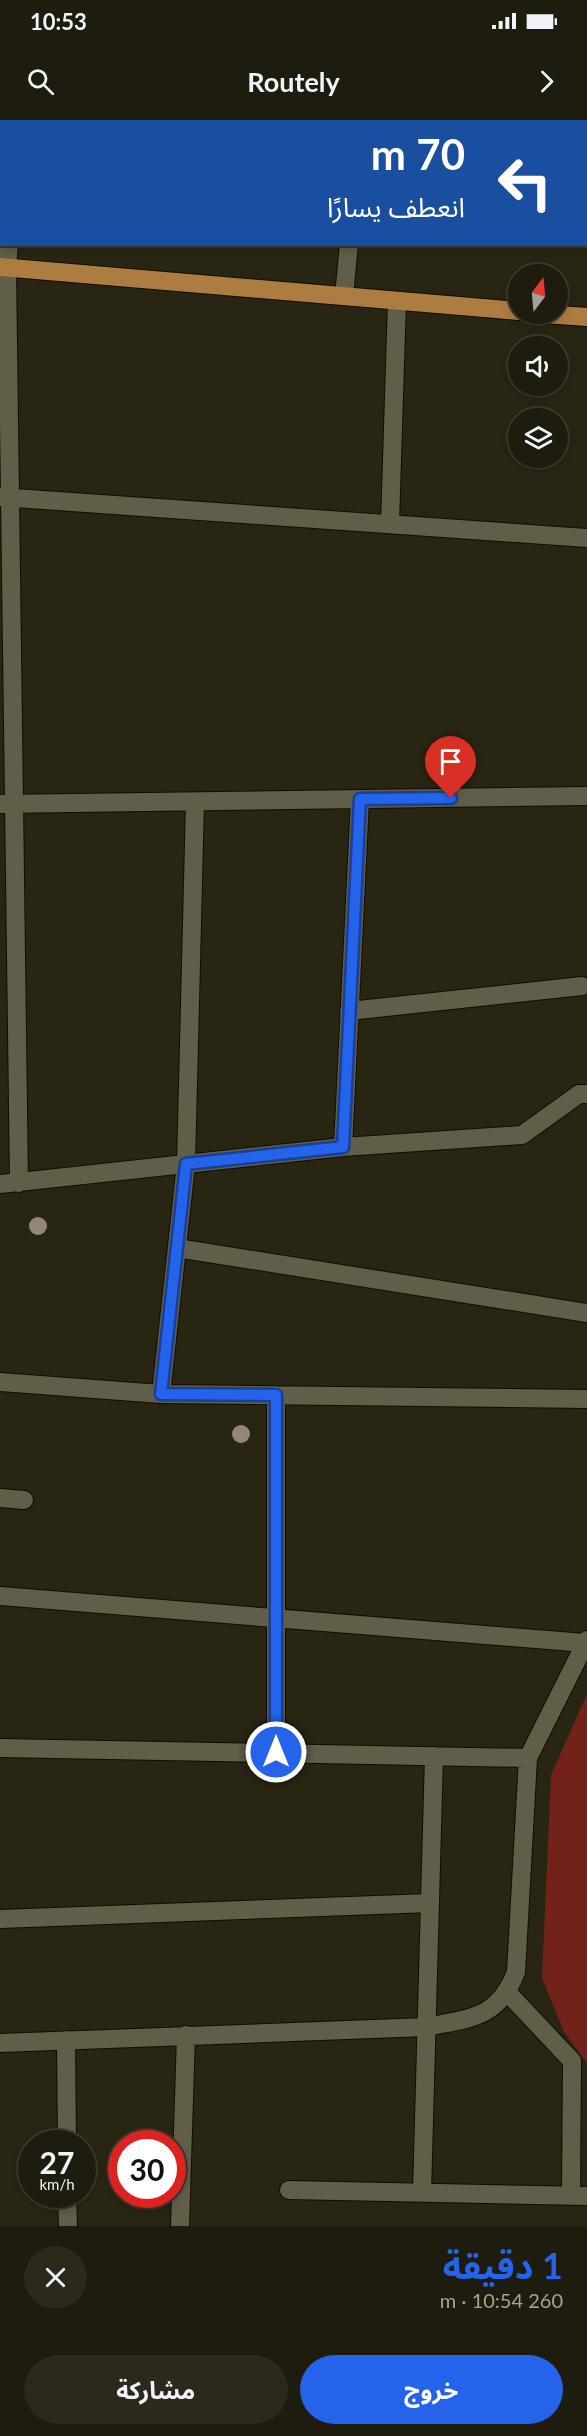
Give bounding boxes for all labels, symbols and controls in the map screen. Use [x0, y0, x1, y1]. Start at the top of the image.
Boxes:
text: 10:53 [30, 8, 87, 35]
icon: search [24, 65, 57, 98]
text: Routely [247, 65, 340, 98]
icon: forward [530, 65, 563, 98]
text: 70 m [371, 129, 465, 179]
icon: left [486, 144, 564, 222]
text: انعطف يسارًا [327, 190, 465, 223]
north arrow [508, 264, 568, 324]
map controls [508, 264, 568, 468]
button: sound [508, 336, 568, 396]
button: layers [508, 408, 568, 468]
pin [425, 736, 476, 798]
icon: arrive [434, 745, 467, 778]
position arrow [244, 1720, 308, 1784]
speed limit sign: 30 [108, 2130, 186, 2208]
text: 27 [40, 2144, 74, 2180]
text: km/h [39, 2175, 75, 2193]
text: 1 دقيقة [443, 2243, 563, 2287]
button: close [24, 2246, 87, 2309]
text: 260 m · 10:54 [440, 2288, 563, 2312]
button: مشاركة [24, 2355, 288, 2424]
button: خروج [300, 2355, 563, 2424]

